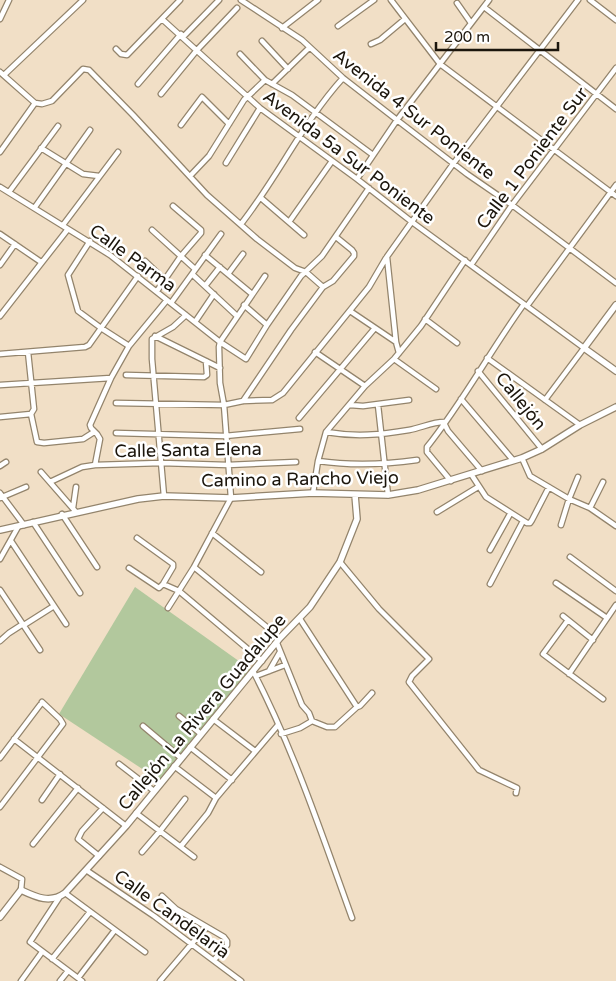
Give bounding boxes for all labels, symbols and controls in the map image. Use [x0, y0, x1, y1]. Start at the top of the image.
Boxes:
scale bar [436, 20, 558, 52]
text: 200 m [444, 28, 490, 46]
street label: Avenida 4 Sur Poniente [329, 44, 499, 184]
street label: Calle 1 Poniente Sur [471, 83, 593, 233]
street label: Avenida 5a Sur Poniente [259, 85, 439, 229]
street label: Calle Parma [85, 219, 181, 297]
street label: Callejón [491, 368, 551, 434]
street label: Calle Santa Elena [114, 438, 262, 462]
street label: Camino a Rancho Viejo [201, 466, 399, 492]
street label: Callejón La Rivera Guadalupe [113, 609, 291, 815]
street label: Calle Candelaria [110, 865, 234, 963]

